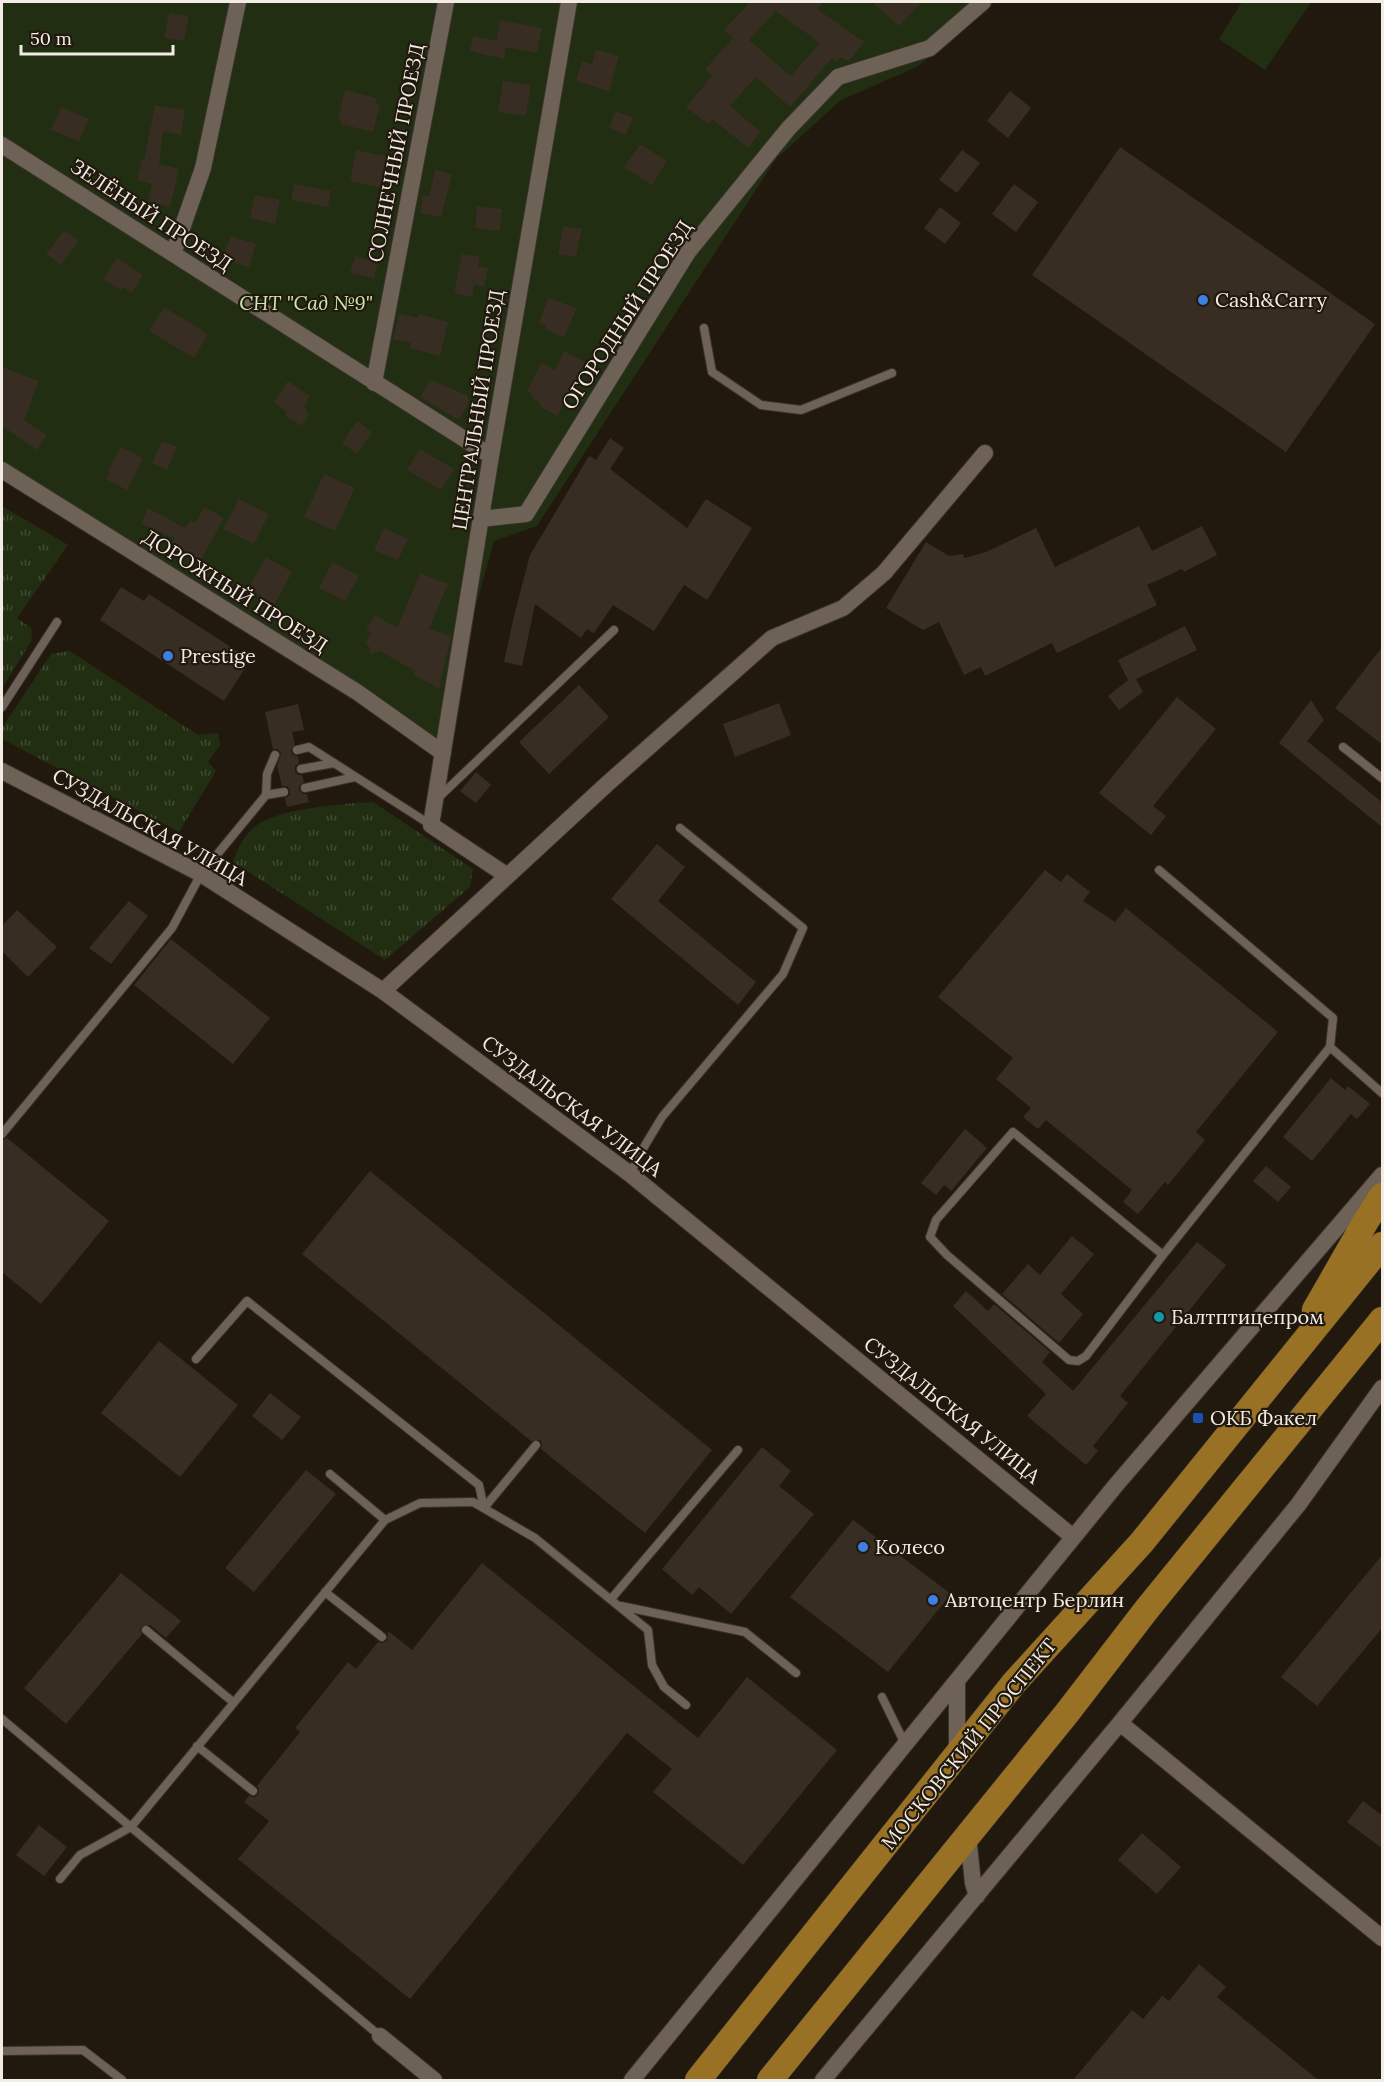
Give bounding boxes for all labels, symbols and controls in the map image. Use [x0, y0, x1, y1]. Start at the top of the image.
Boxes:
scale bar [21, 18, 172, 56]
text: 50 m [30, 27, 72, 50]
street label: СОЛНЕЧНЫЙ ПРОЕЗД [362, 41, 429, 264]
street label: ЗЕЛЁНЫЙ ПРОЕЗД [66, 153, 237, 276]
street label: ОГОРОДНЫЙ ПРОЕЗД [556, 215, 697, 414]
place label: Cash&Carry [1215, 287, 1327, 312]
street label: ЦЕНТРАЛЬНЫЙ ПРОЕЗД [446, 288, 509, 532]
park label: СНТ "Сад №9" [239, 290, 373, 315]
marker: Cash&Carry [1196, 293, 1210, 307]
street label: ДОРОЖНЫЙ ПРОЕЗД [138, 524, 332, 658]
place label: Prestige [180, 643, 256, 668]
marker: Prestige [161, 649, 175, 663]
street label: СУЗДАЛЬСКАЯ УЛИЦА [48, 762, 253, 891]
street label: СУЗДАЛЬСКАЯ УЛИЦА [477, 1030, 668, 1182]
place label: Балтптицепром [1171, 1304, 1324, 1329]
marker: Балтптицепром [1152, 1310, 1166, 1324]
street label: СУЗДАЛЬСКАЯ УЛИЦА [859, 1331, 1046, 1489]
place label: ОКБ Факел [1210, 1405, 1317, 1430]
marker: ОКБ Факел [1191, 1411, 1205, 1425]
place label: Колесо [875, 1534, 945, 1559]
marker: Колесо [856, 1540, 870, 1554]
place label: Автоцентр Берлин [944, 1587, 1124, 1612]
marker: Автоцентр Берлин [926, 1593, 940, 1607]
street label: МОСКОВСКИЙ ПРОСПЕКТ [876, 1633, 1062, 1855]

